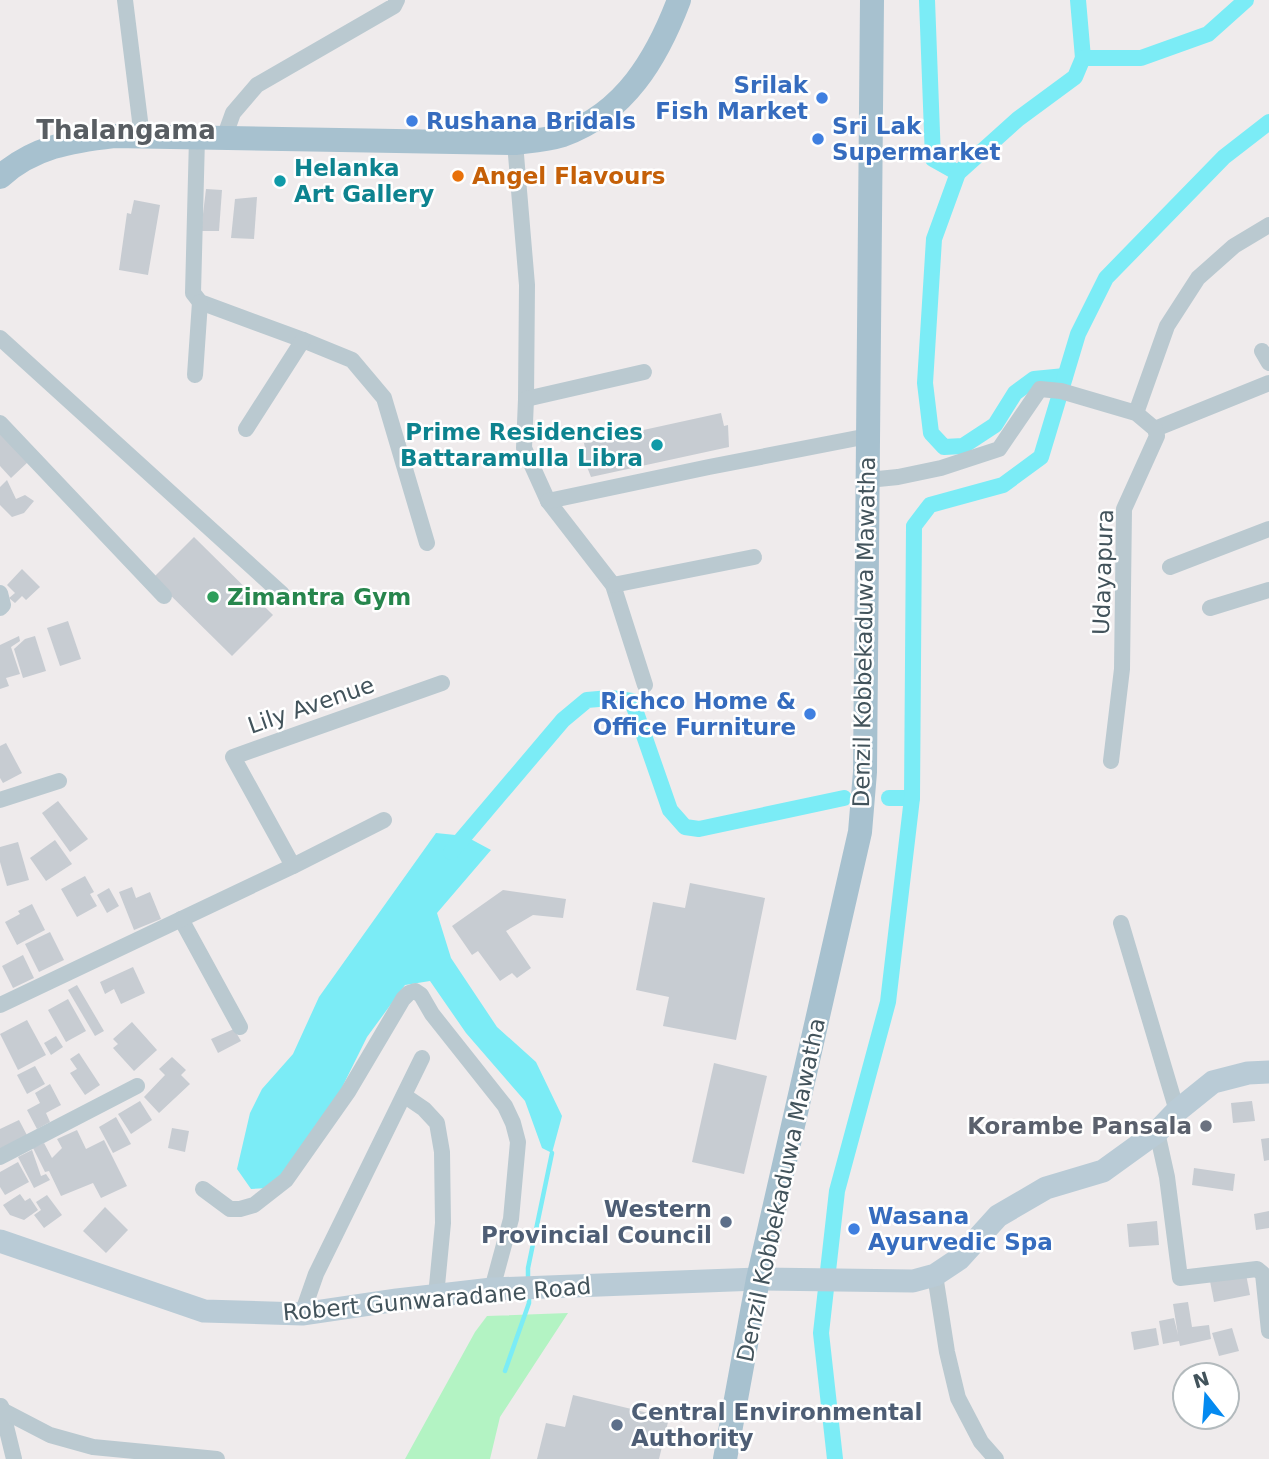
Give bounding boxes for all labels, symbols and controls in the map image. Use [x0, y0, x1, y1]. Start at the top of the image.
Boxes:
place label: Srilak Fish Market [655, 72, 809, 124]
marker: Srilak Fish Market [814, 90, 830, 106]
place label: Rushana Bridals [426, 108, 636, 134]
marker: Rushana Bridals [404, 113, 420, 129]
place label: Sri Lak Supermarket [832, 113, 1000, 165]
district label: Thalangama [36, 115, 216, 145]
marker: Sri Lak Supermarket [810, 131, 826, 147]
place label: Helanka Art Gallery [294, 155, 434, 207]
place label: Angel Flavours [472, 163, 665, 189]
marker: Angel Flavours [450, 168, 466, 184]
marker: Helanka Art Gallery [272, 173, 288, 189]
place label: Prime Residencies Battaramulla Libra [400, 419, 643, 471]
marker: Prime Residencies Battaramulla Libra [649, 437, 665, 453]
street label: Denzil Kobbekaduwa Mawatha [848, 456, 880, 808]
street label: Udayapura [1088, 509, 1118, 635]
place label: Zimantra Gym [227, 584, 411, 610]
marker: Zimantra Gym [205, 589, 221, 605]
street label: Lily Avenue [244, 671, 378, 739]
place label: Richco Home & Office Furniture [593, 688, 796, 740]
marker: Richco Home & Office Furniture [802, 706, 818, 722]
street label: Denzil Kobbekaduwa Mawatha [732, 1016, 830, 1364]
place label: Korambe Pansala [967, 1113, 1192, 1139]
marker: Korambe Pansala [1198, 1118, 1214, 1134]
place label: Western Provincial Council [481, 1196, 712, 1248]
place label: Wasana Ayurvedic Spa [868, 1203, 1053, 1255]
marker: Western Provincial Council [718, 1214, 734, 1230]
marker: Wasana Ayurvedic Spa [846, 1221, 862, 1237]
street label: Robert Gunwaradane Road [282, 1273, 592, 1325]
north arrow [1171, 1361, 1241, 1431]
text: N [1190, 1367, 1212, 1393]
place label: Central Environmental Authority [631, 1399, 922, 1451]
marker: Central Environmental Authority [609, 1417, 625, 1433]

